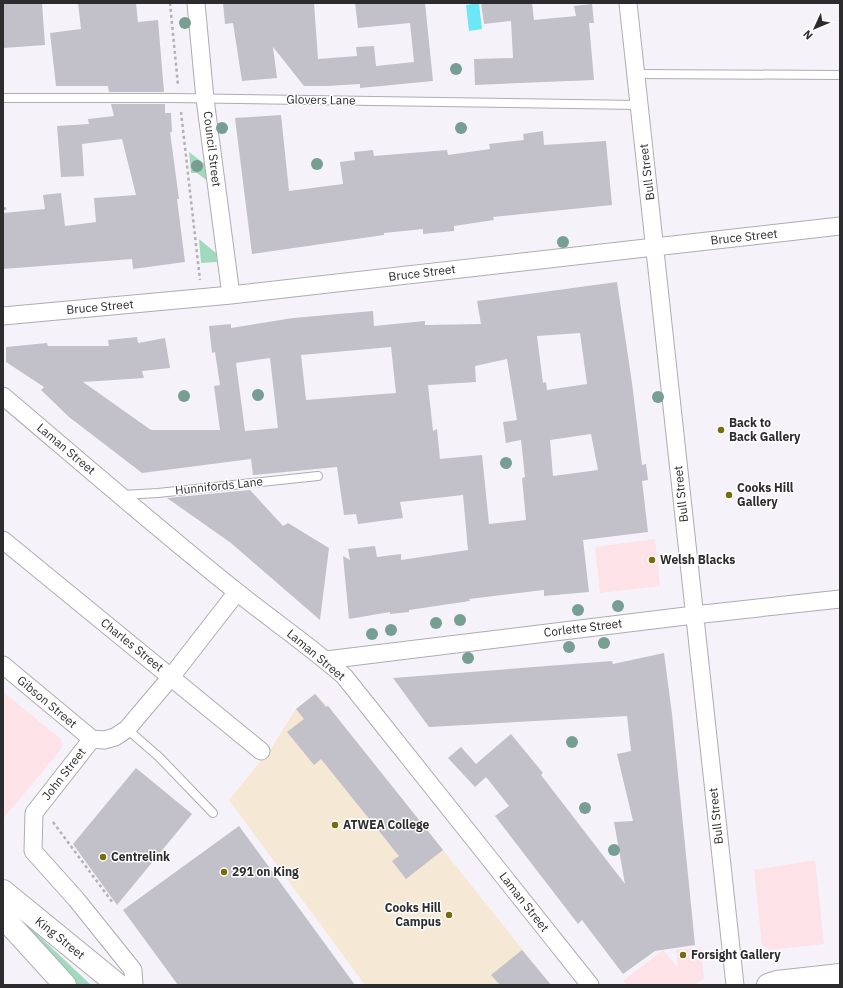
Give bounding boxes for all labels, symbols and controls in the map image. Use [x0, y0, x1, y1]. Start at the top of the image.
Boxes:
north arrow [795, 8, 835, 48]
text: N [800, 27, 816, 43]
street label: Glovers Lane [286, 91, 356, 108]
street label: Council Street [200, 110, 225, 188]
street label: Bull Street [636, 143, 657, 201]
street label: Bruce Street [710, 226, 778, 247]
street label: Bruce Street [388, 261, 456, 284]
street label: Bruce Street [66, 296, 134, 317]
place label: Back to Back Gallery [729, 415, 801, 444]
street label: Laman Street [34, 420, 99, 477]
marker: Back to Back Gallery [716, 425, 726, 435]
street label: Bull Street [670, 465, 691, 523]
street label: Hunnifords Lane [174, 473, 264, 498]
place label: Cooks Hill Gallery [737, 480, 794, 509]
marker: Cooks Hill Gallery [724, 490, 734, 500]
place label: Welsh Blacks [660, 552, 735, 567]
marker: Welsh Blacks [647, 555, 657, 565]
street label: Charles Street [98, 615, 167, 675]
street label: Corlette Street [543, 615, 623, 640]
street label: Laman Street [284, 626, 349, 683]
street label: Gibson Street [14, 672, 80, 731]
street label: John Street [39, 745, 89, 803]
street label: Bull Street [705, 787, 726, 845]
place label: ATWEA College [343, 817, 430, 832]
marker: ATWEA College [330, 820, 340, 830]
place label: Centrelink [111, 849, 170, 864]
marker: Centrelink [98, 852, 108, 862]
place label: 291 on King [232, 864, 299, 879]
marker: 291 on King [219, 867, 229, 877]
street label: Laman Street [496, 869, 552, 935]
place label: Cooks Hill Campus [385, 900, 441, 929]
marker: Cooks Hill Campus [444, 910, 454, 920]
street label: King Street [32, 913, 88, 962]
place label: Forsight Gallery [691, 947, 781, 962]
marker: Forsight Gallery [678, 950, 688, 960]

